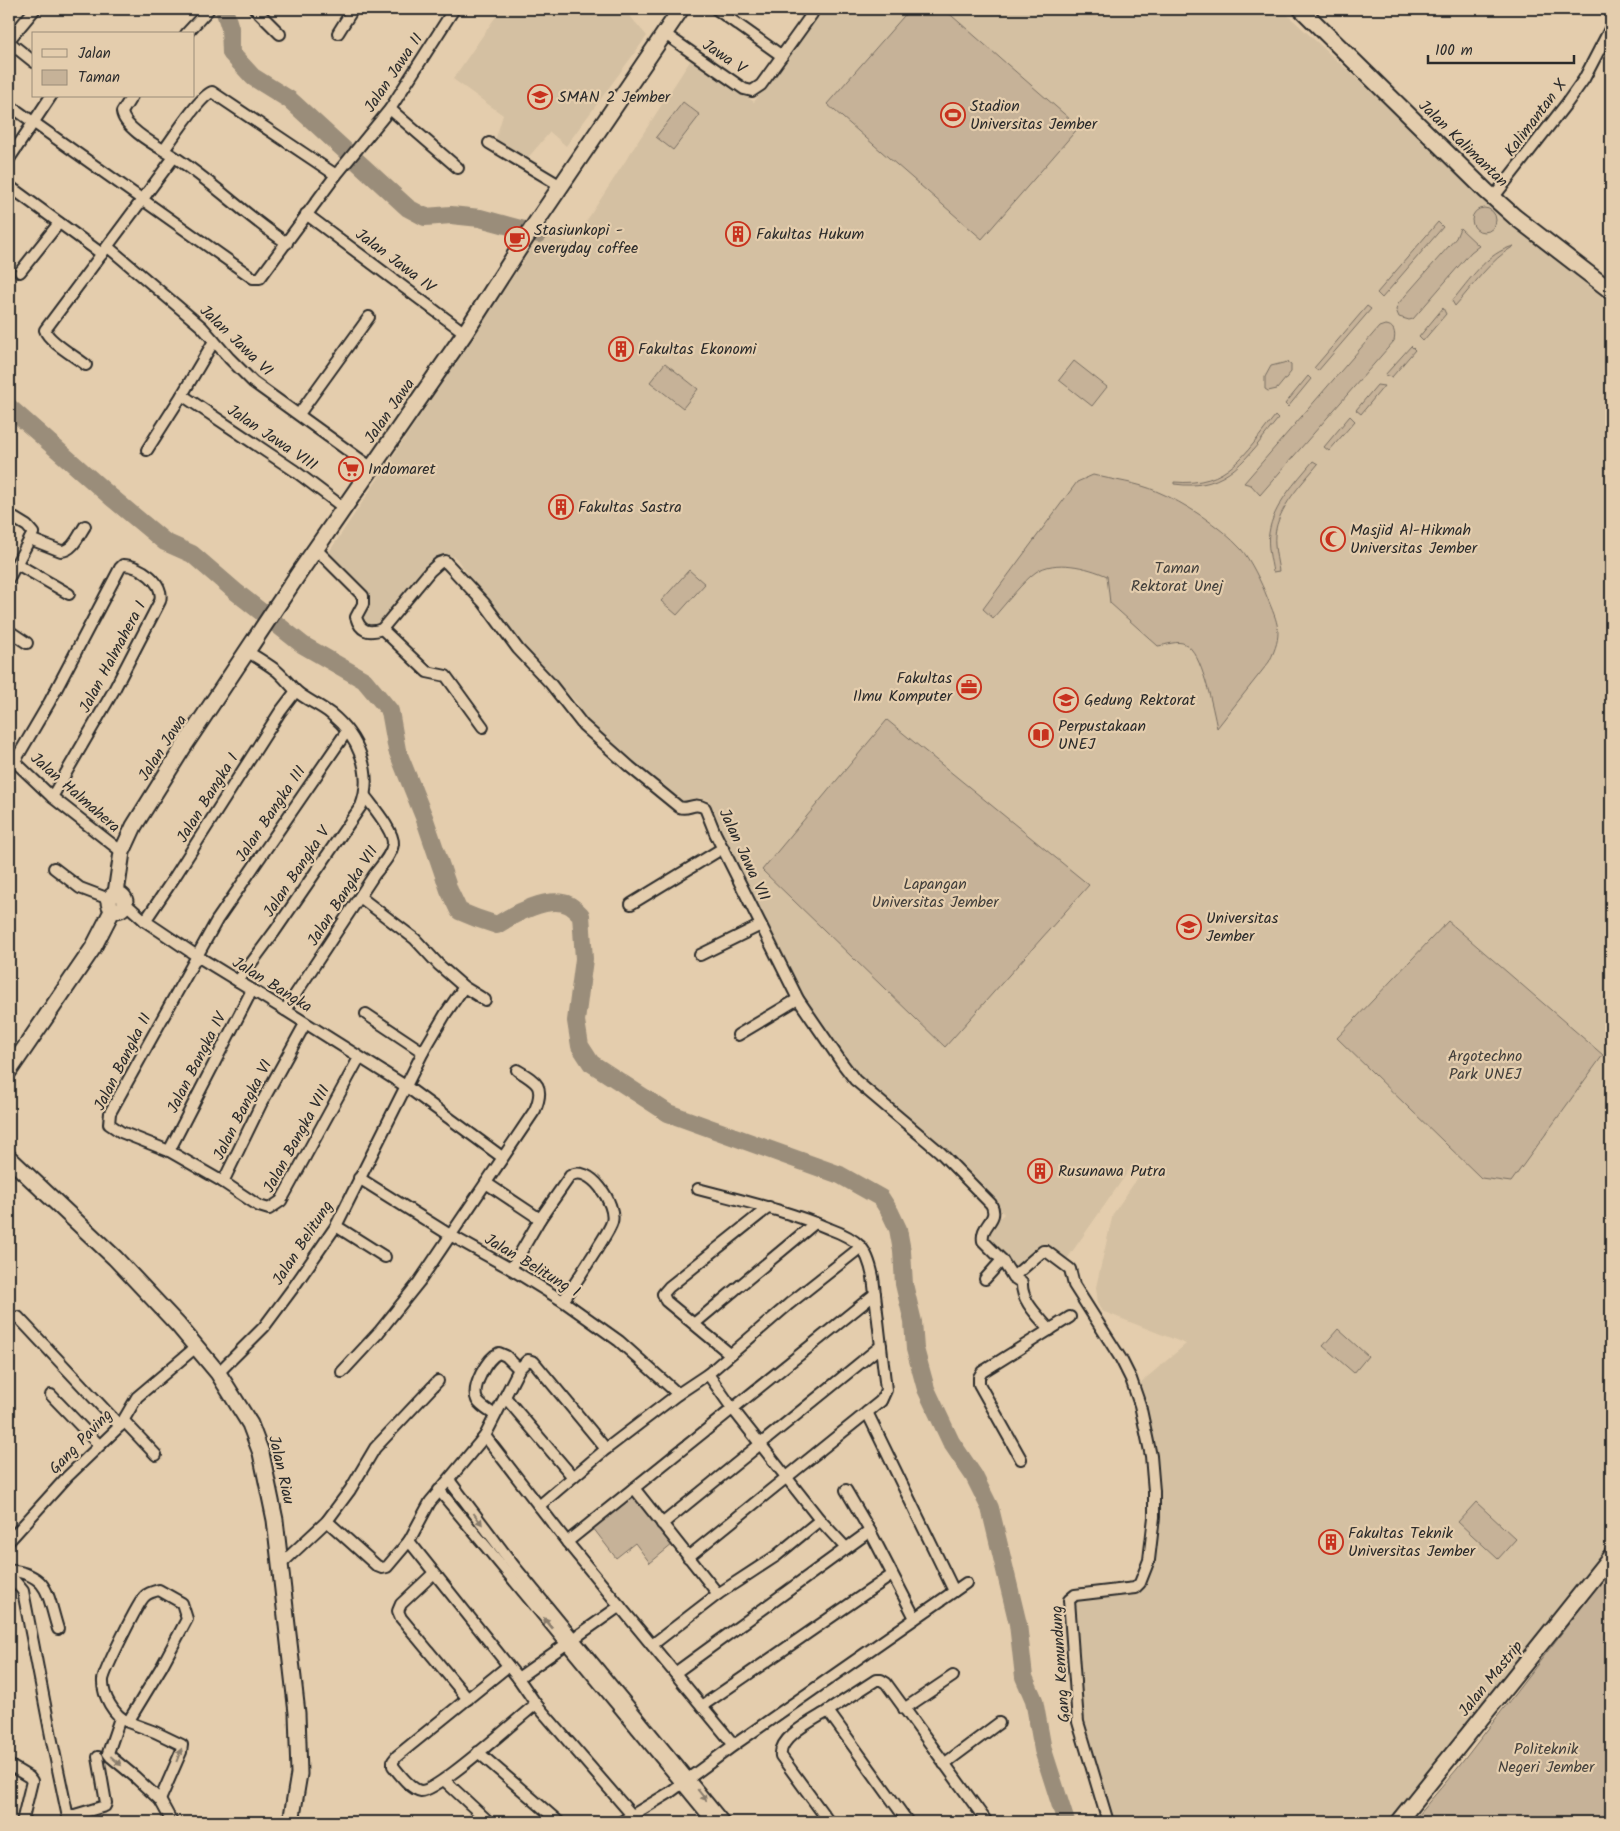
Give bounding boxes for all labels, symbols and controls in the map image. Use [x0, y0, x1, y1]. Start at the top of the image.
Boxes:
street label: Jalan Jawa II [358, 28, 430, 118]
legend [32, 32, 195, 98]
scale bar [1428, 32, 1574, 64]
street label: Jawa V [697, 33, 752, 82]
text: 100 m [1435, 39, 1473, 63]
text: Jalan [78, 42, 111, 66]
text: Taman [78, 66, 120, 90]
street label: Kalimantan X [1498, 73, 1574, 162]
school or university icon: SMAN 2 Jember [527, 84, 553, 110]
place label: SMAN 2 Jember [558, 85, 672, 110]
place label: Stadion Universitas Jember [970, 94, 1099, 137]
street label: Jalan Kalimantan [1412, 94, 1514, 194]
sports icon: Stadion Universitas Jember [940, 102, 966, 128]
place label: Stasiunkopi - everyday coffee [534, 218, 638, 261]
building icon: Fakultas Hukum [725, 221, 751, 247]
place label: Fakultas Hukum [756, 222, 865, 247]
street label: Jalan Jawa IV [350, 223, 441, 300]
cafe icon: Stasiunkopi - everyday coffee [504, 226, 530, 252]
street label: Jalan Jawa VI [193, 299, 279, 383]
building icon: Fakultas Ekonomi [608, 336, 634, 362]
place label: Fakultas Ekonomi [638, 337, 758, 362]
street label: Jalan Jawa [358, 373, 422, 449]
street label: Jalan Jawa VIII [222, 398, 322, 478]
supermarket icon: Indomaret [338, 456, 364, 482]
place label: Indomaret [368, 457, 436, 482]
building icon: Fakultas Sastra [548, 494, 574, 520]
place label: Fakultas Sastra [578, 495, 682, 520]
place label: Masjid Al-Hikmah Universitas Jember [1350, 518, 1479, 561]
mosque icon: Masjid Al-Hikmah Universitas Jember [1320, 526, 1346, 552]
park label: Taman Rektorat Unej [1131, 556, 1224, 599]
street label: Jalan Halmahera I [73, 596, 153, 717]
place label: Fakultas Ilmu Komputer [853, 666, 954, 709]
office icon: Fakultas Ilmu Komputer [956, 674, 982, 700]
school or university icon: Gedung Rektorat [1053, 687, 1079, 713]
place label: Gedung Rektorat [1084, 688, 1196, 713]
street label: Jalan Jawa [132, 710, 194, 786]
place label: Perpustakaan UNEJ [1058, 714, 1146, 757]
library icon: Perpustakaan UNEJ [1028, 722, 1054, 748]
street label: Jalan Halmahera [24, 747, 126, 839]
street label: Jalan Bangka I [170, 748, 246, 848]
street label: Jalan Bangka III [229, 761, 313, 867]
street label: Jalan Jawa VII [712, 805, 776, 905]
street label: Jalan Bangka V [257, 820, 338, 923]
street label: Jalan Bangka VII [301, 841, 385, 951]
park label: Lapangan Universitas Jember [871, 872, 1000, 915]
place label: Universitas Jember [1206, 906, 1278, 949]
school or university icon: Universitas Jember [1176, 914, 1202, 940]
street label: Jalan Bangka [227, 950, 317, 1020]
street label: Jalan Bangka IV [161, 1007, 234, 1118]
street label: Jalan Bangka II [88, 1009, 158, 1115]
park label: Argotechno Park UNEJ [1448, 1044, 1522, 1087]
street label: Jalan Bangka VI [207, 1055, 279, 1165]
street label: Jalan Bangka VIII [257, 1080, 337, 1198]
building icon: Rusunawa Putra [1027, 1158, 1053, 1184]
place label: Rusunawa Putra [1058, 1159, 1166, 1184]
street label: Jalan Belitung [266, 1196, 340, 1290]
street label: Jalan Belitung I [479, 1228, 585, 1305]
street label: Gang Paving [43, 1404, 119, 1480]
street label: Jalan Riau [261, 1433, 301, 1507]
one-way arrow [473, 1512, 484, 1525]
place label: Fakultas Teknik Universitas Jember [1348, 1521, 1477, 1564]
building icon: Fakultas Teknik Universitas Jember [1318, 1529, 1344, 1555]
street label: Gang Kemundung [1044, 1605, 1078, 1723]
one-way arrow [543, 1616, 554, 1629]
street label: Jalan Mastrip [1453, 1635, 1530, 1722]
park label: Politeknik Negeri Jember [1498, 1737, 1596, 1780]
one-way arrow [175, 1747, 183, 1762]
one-way arrow [110, 1755, 122, 1766]
one-way arrow [696, 1788, 707, 1801]

